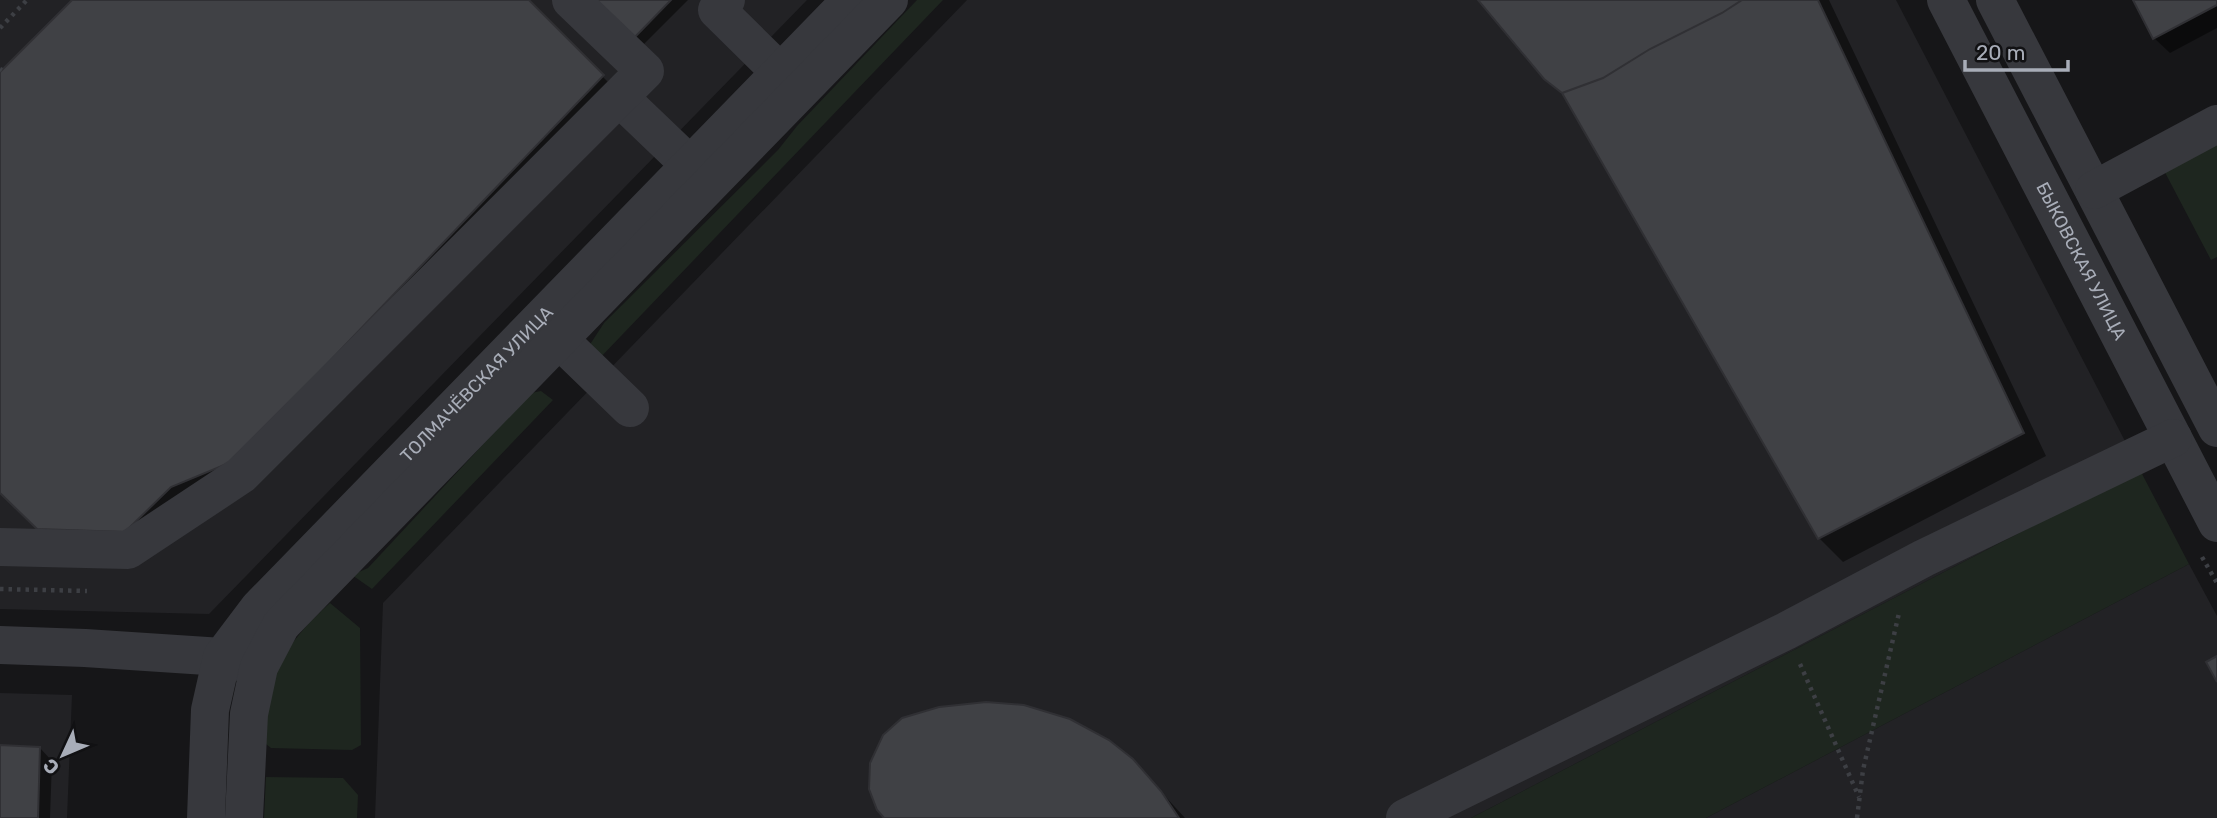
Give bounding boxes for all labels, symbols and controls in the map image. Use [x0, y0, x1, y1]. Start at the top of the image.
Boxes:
scale bar [1965, 28, 2068, 72]
text: 20 m [1976, 40, 2025, 65]
street label: БЫКОВСКАЯ УЛИЦА [2031, 178, 2131, 344]
street label: ТОЛМАЧЁВСКАЯ УЛИЦА [396, 302, 558, 467]
north arrow [28, 720, 98, 790]
text: С [38, 754, 64, 779]

